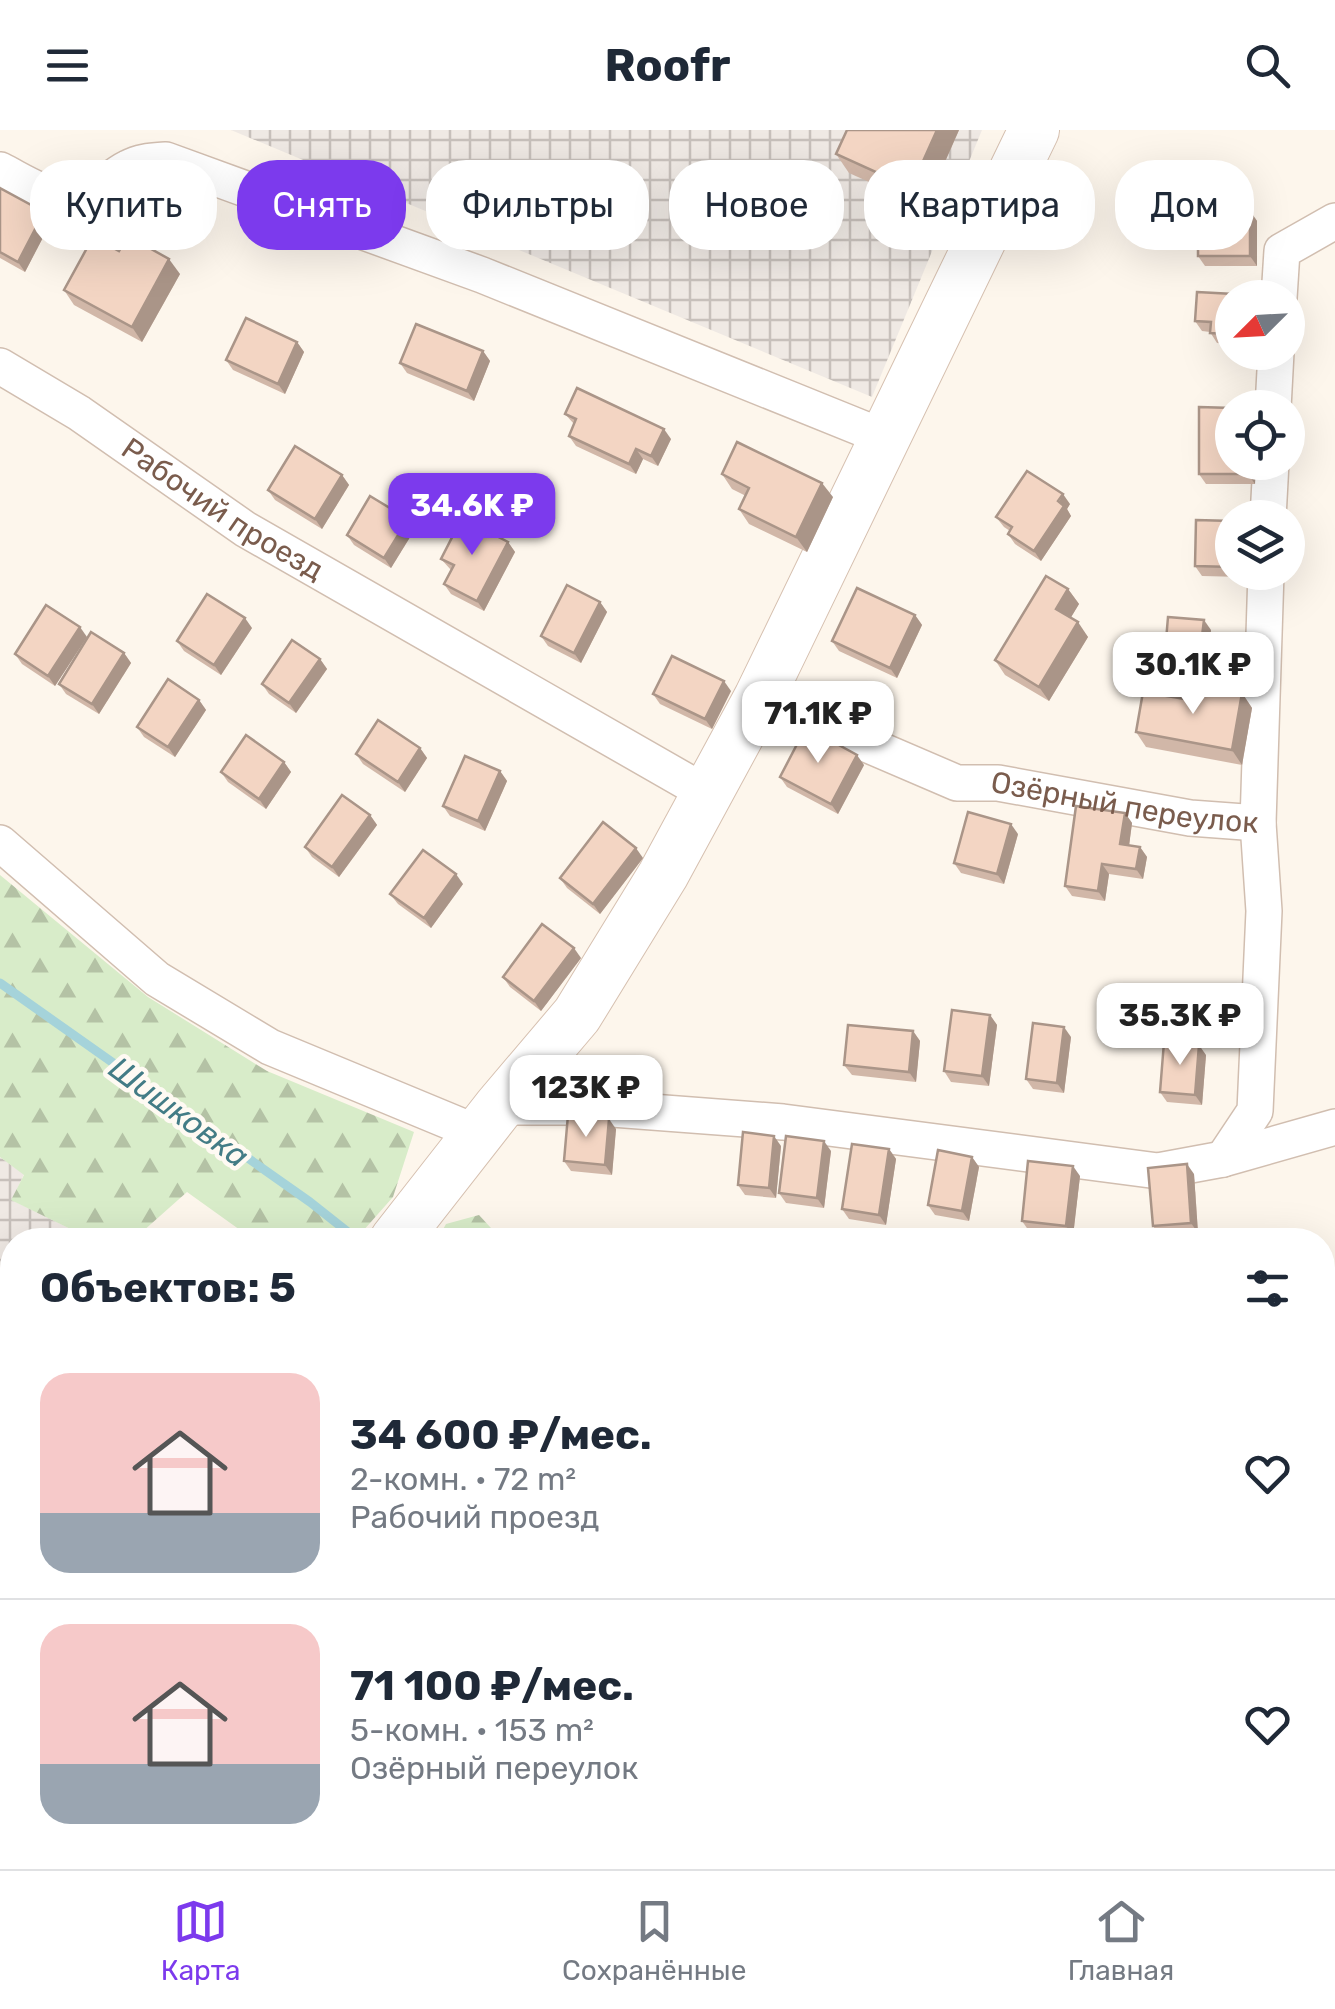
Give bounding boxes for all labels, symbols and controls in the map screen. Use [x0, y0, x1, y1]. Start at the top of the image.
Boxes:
icon: menu [40, 38, 95, 93]
icon: search [1240, 38, 1295, 93]
text: Roofr [605, 39, 730, 92]
chip: Купить [30, 160, 217, 250]
chip: Снять [237, 160, 406, 250]
chip: Фильтры [426, 160, 649, 250]
chip: Новое [669, 160, 844, 250]
chip: Квартира [864, 160, 1095, 250]
chip: Дом [1115, 160, 1254, 250]
north arrow [1215, 280, 1305, 370]
map controls [1215, 280, 1305, 590]
button: locate [1215, 390, 1305, 480]
street label: Рабочий проезд [115, 430, 330, 588]
pin: 34.6K ₽ [380, 473, 564, 558]
text: 34.6K ₽ [410, 486, 534, 524]
button: layers [1215, 500, 1305, 590]
pin: 30.1K ₽ [1101, 632, 1285, 717]
text: 30.1K ₽ [1135, 645, 1251, 683]
pin: 71.1K ₽ [726, 681, 910, 766]
text: 71.1K ₽ [764, 694, 872, 732]
street label: Озёрный переулок [988, 764, 1260, 841]
pin: 35.3K ₽ [1088, 983, 1272, 1068]
text: 35.3K ₽ [1119, 996, 1241, 1034]
water label: Шишковка [102, 1049, 256, 1175]
pin: 123K ₽ [505, 1055, 667, 1140]
text: 123K ₽ [532, 1068, 640, 1106]
icon: filters [1240, 1261, 1295, 1316]
text: Объектов: 5 [40, 1263, 296, 1313]
text: 34 600 ₽/мес. [350, 1410, 652, 1460]
icon: home [120, 1413, 240, 1533]
icon: heart [1240, 1446, 1295, 1501]
text: 2-комн. · 72 m² [350, 1460, 576, 1498]
text: Рабочий проезд [350, 1498, 599, 1536]
text: 71 100 ₽/мес. [350, 1661, 634, 1711]
icon: home [120, 1664, 240, 1784]
icon: heart [1240, 1697, 1295, 1752]
text: 5-комн. · 153 m² [350, 1711, 594, 1749]
text: Озёрный переулок [350, 1749, 638, 1787]
tab: Карта [161, 1894, 241, 1987]
tab: Сохранённые [562, 1894, 746, 1987]
tab: Главная [1068, 1894, 1174, 1987]

